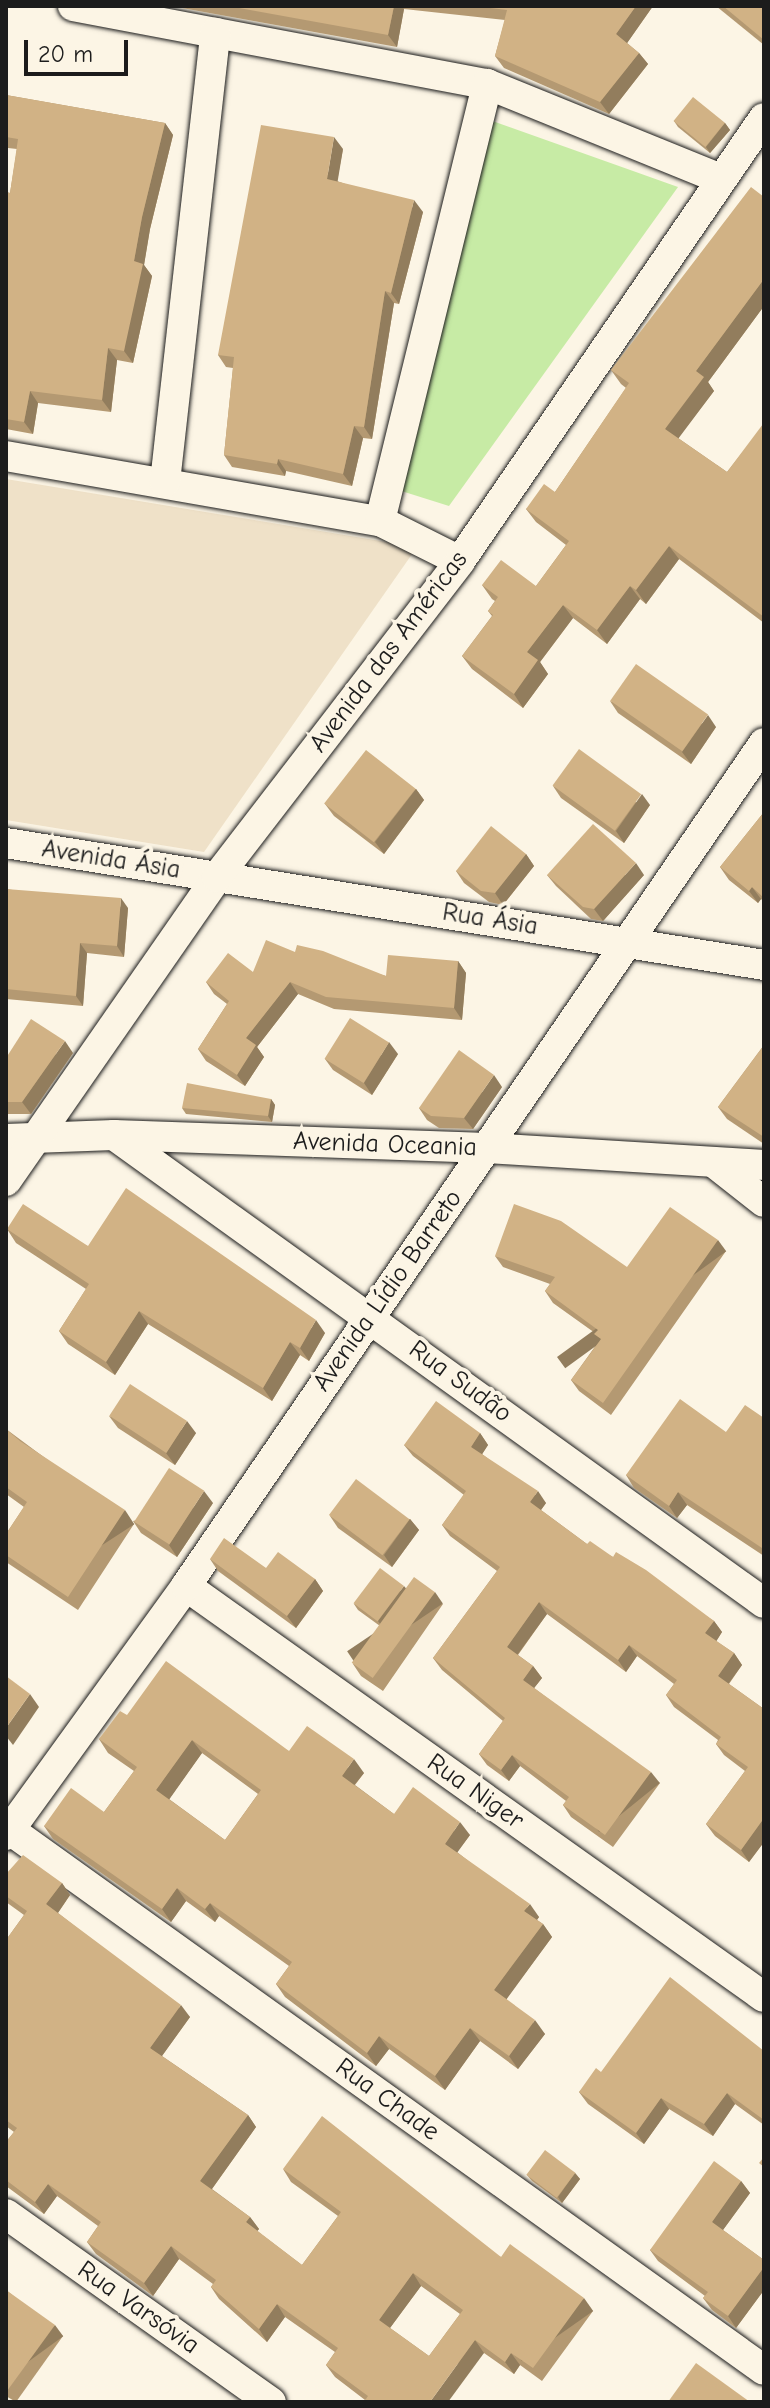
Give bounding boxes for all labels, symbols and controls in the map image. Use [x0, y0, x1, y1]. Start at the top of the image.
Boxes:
scale bar [28, 24, 132, 74]
text: 20 m [38, 40, 93, 68]
street label: Avenida das Américas [303, 545, 475, 759]
street label: Avenida Ásia [39, 834, 183, 886]
street label: Rua Ásia [440, 897, 540, 943]
street label: Avenida Oceania [292, 1126, 478, 1164]
street label: Avenida Lídio Barreto [307, 1184, 469, 1398]
street label: Rua Sudão [403, 1334, 517, 1430]
street label: Rua Niger [421, 1747, 529, 1837]
street label: Rua Chade [329, 2052, 445, 2148]
street label: Rua Varsóvia [71, 2255, 205, 2361]

